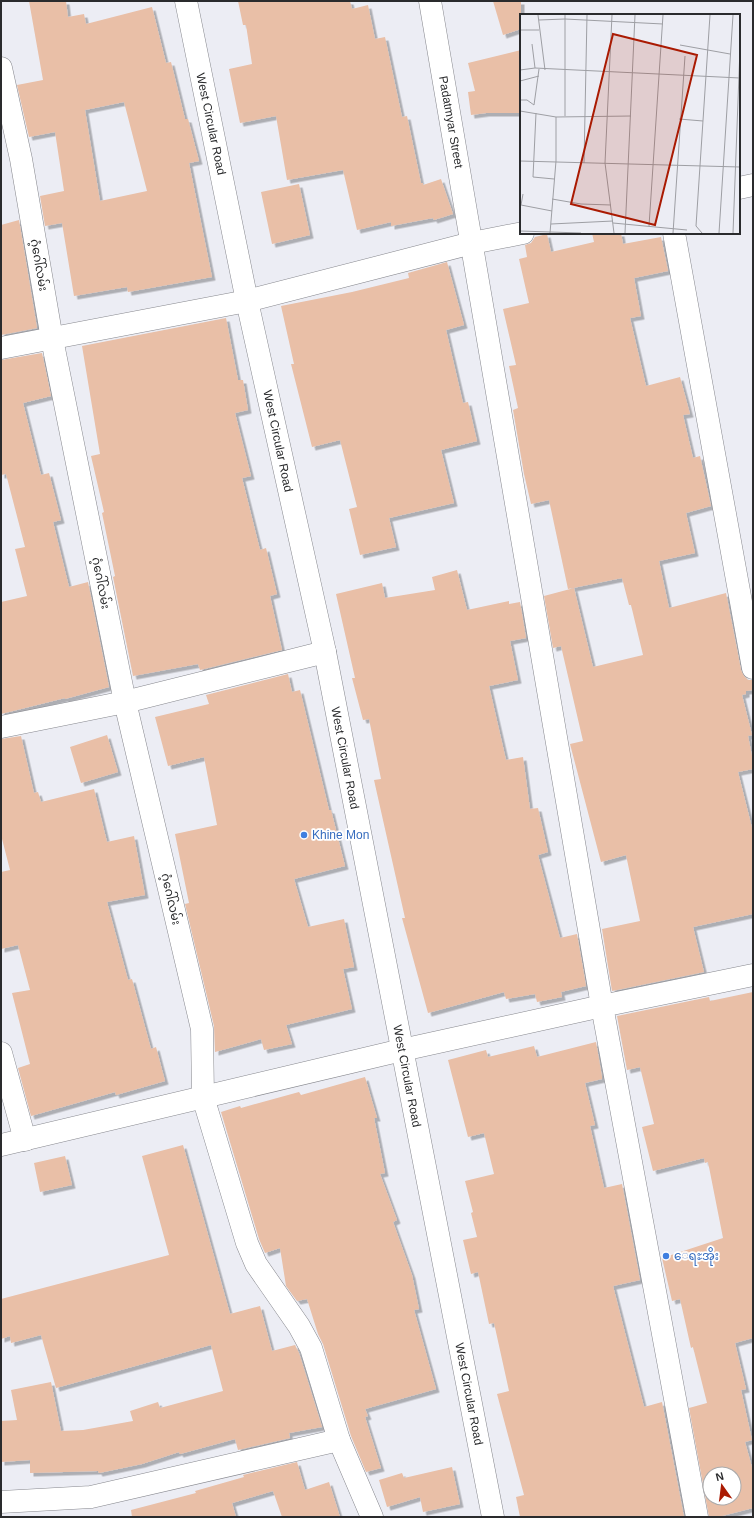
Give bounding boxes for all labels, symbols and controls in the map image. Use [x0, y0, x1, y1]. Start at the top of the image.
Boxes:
inset map [520, 14, 740, 234]
street label: West Circular Road [193, 72, 229, 176]
street label: Padatmyar Street [436, 75, 466, 170]
street label: ဂံ့ဂေါ်လမ်း [27, 238, 52, 292]
street label: West Circular Road [260, 389, 296, 493]
street label: ဂံ့ဂေါ်လမ်း [88, 556, 115, 610]
street label: West Circular Road [328, 706, 362, 810]
place label: Khine Mon [312, 828, 369, 842]
marker: Khine Mon [299, 830, 309, 840]
street label: ဂံ့ဂေါ်လမ်း [157, 871, 186, 926]
street label: West Circular Road [390, 1024, 424, 1128]
place label: ေရႊအိုး [674, 1247, 719, 1266]
marker: ေရႊအိုး [661, 1251, 671, 1261]
street label: West Circular Road [452, 1342, 486, 1446]
north arrow [702, 1466, 742, 1506]
text: N [714, 1470, 725, 1483]

